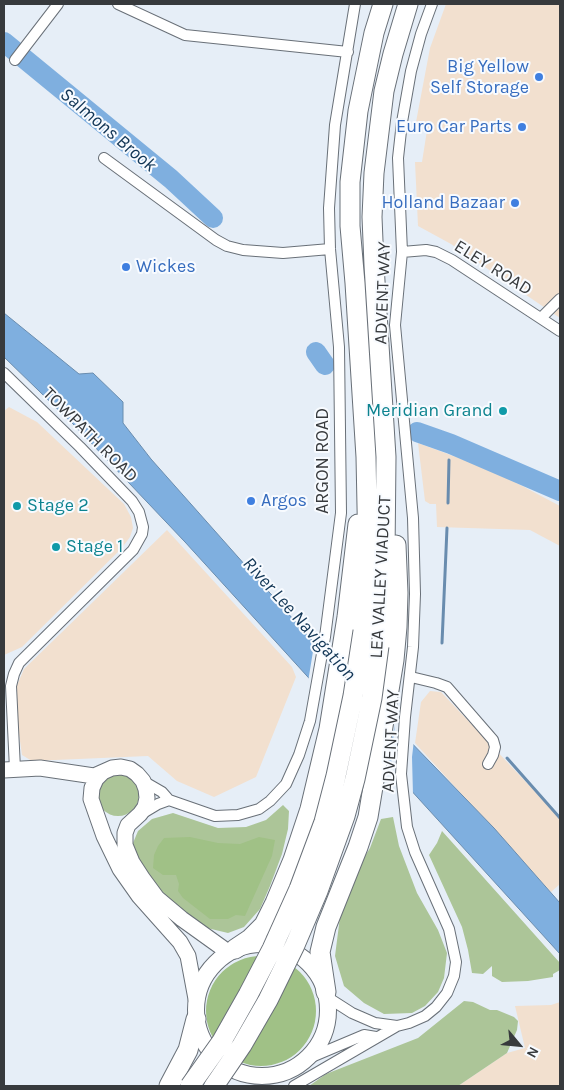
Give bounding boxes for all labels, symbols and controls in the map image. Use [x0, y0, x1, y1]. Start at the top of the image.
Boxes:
place label: Big Yellow Self Storage [430, 56, 529, 98]
marker: Big Yellow Self Storage [533, 71, 545, 83]
water label: Salmons Brook [55, 83, 161, 177]
place label: Euro Car Parts [396, 116, 512, 138]
marker: Euro Car Parts [516, 121, 528, 133]
place label: Holland Bazaar [381, 192, 505, 214]
marker: Holland Bazaar [509, 197, 521, 209]
street label: ELEY ROAD [450, 236, 536, 300]
street label: ADVENT WAY [370, 241, 396, 345]
place label: Wickes [136, 256, 196, 278]
marker: Wickes [120, 261, 132, 273]
street label: TOWPATH ROAD [38, 383, 142, 487]
place label: Meridian Grand [366, 400, 493, 422]
marker: Meridian Grand [497, 405, 509, 417]
street label: ARGON ROAD [312, 408, 334, 514]
place label: Argos [261, 490, 307, 512]
place label: Stage 2 [27, 495, 89, 517]
marker: Argos [245, 495, 257, 507]
street label: LEA VALLEY VIADUCT [366, 495, 396, 659]
marker: Stage 2 [11, 500, 23, 512]
place label: Stage 1 [66, 536, 123, 558]
marker: Stage 1 [50, 541, 62, 553]
water label: River Lee Navigation [237, 552, 361, 686]
street label: ADVENT WAY [378, 689, 404, 793]
north arrow [494, 1020, 544, 1070]
text: N [523, 1044, 543, 1061]

